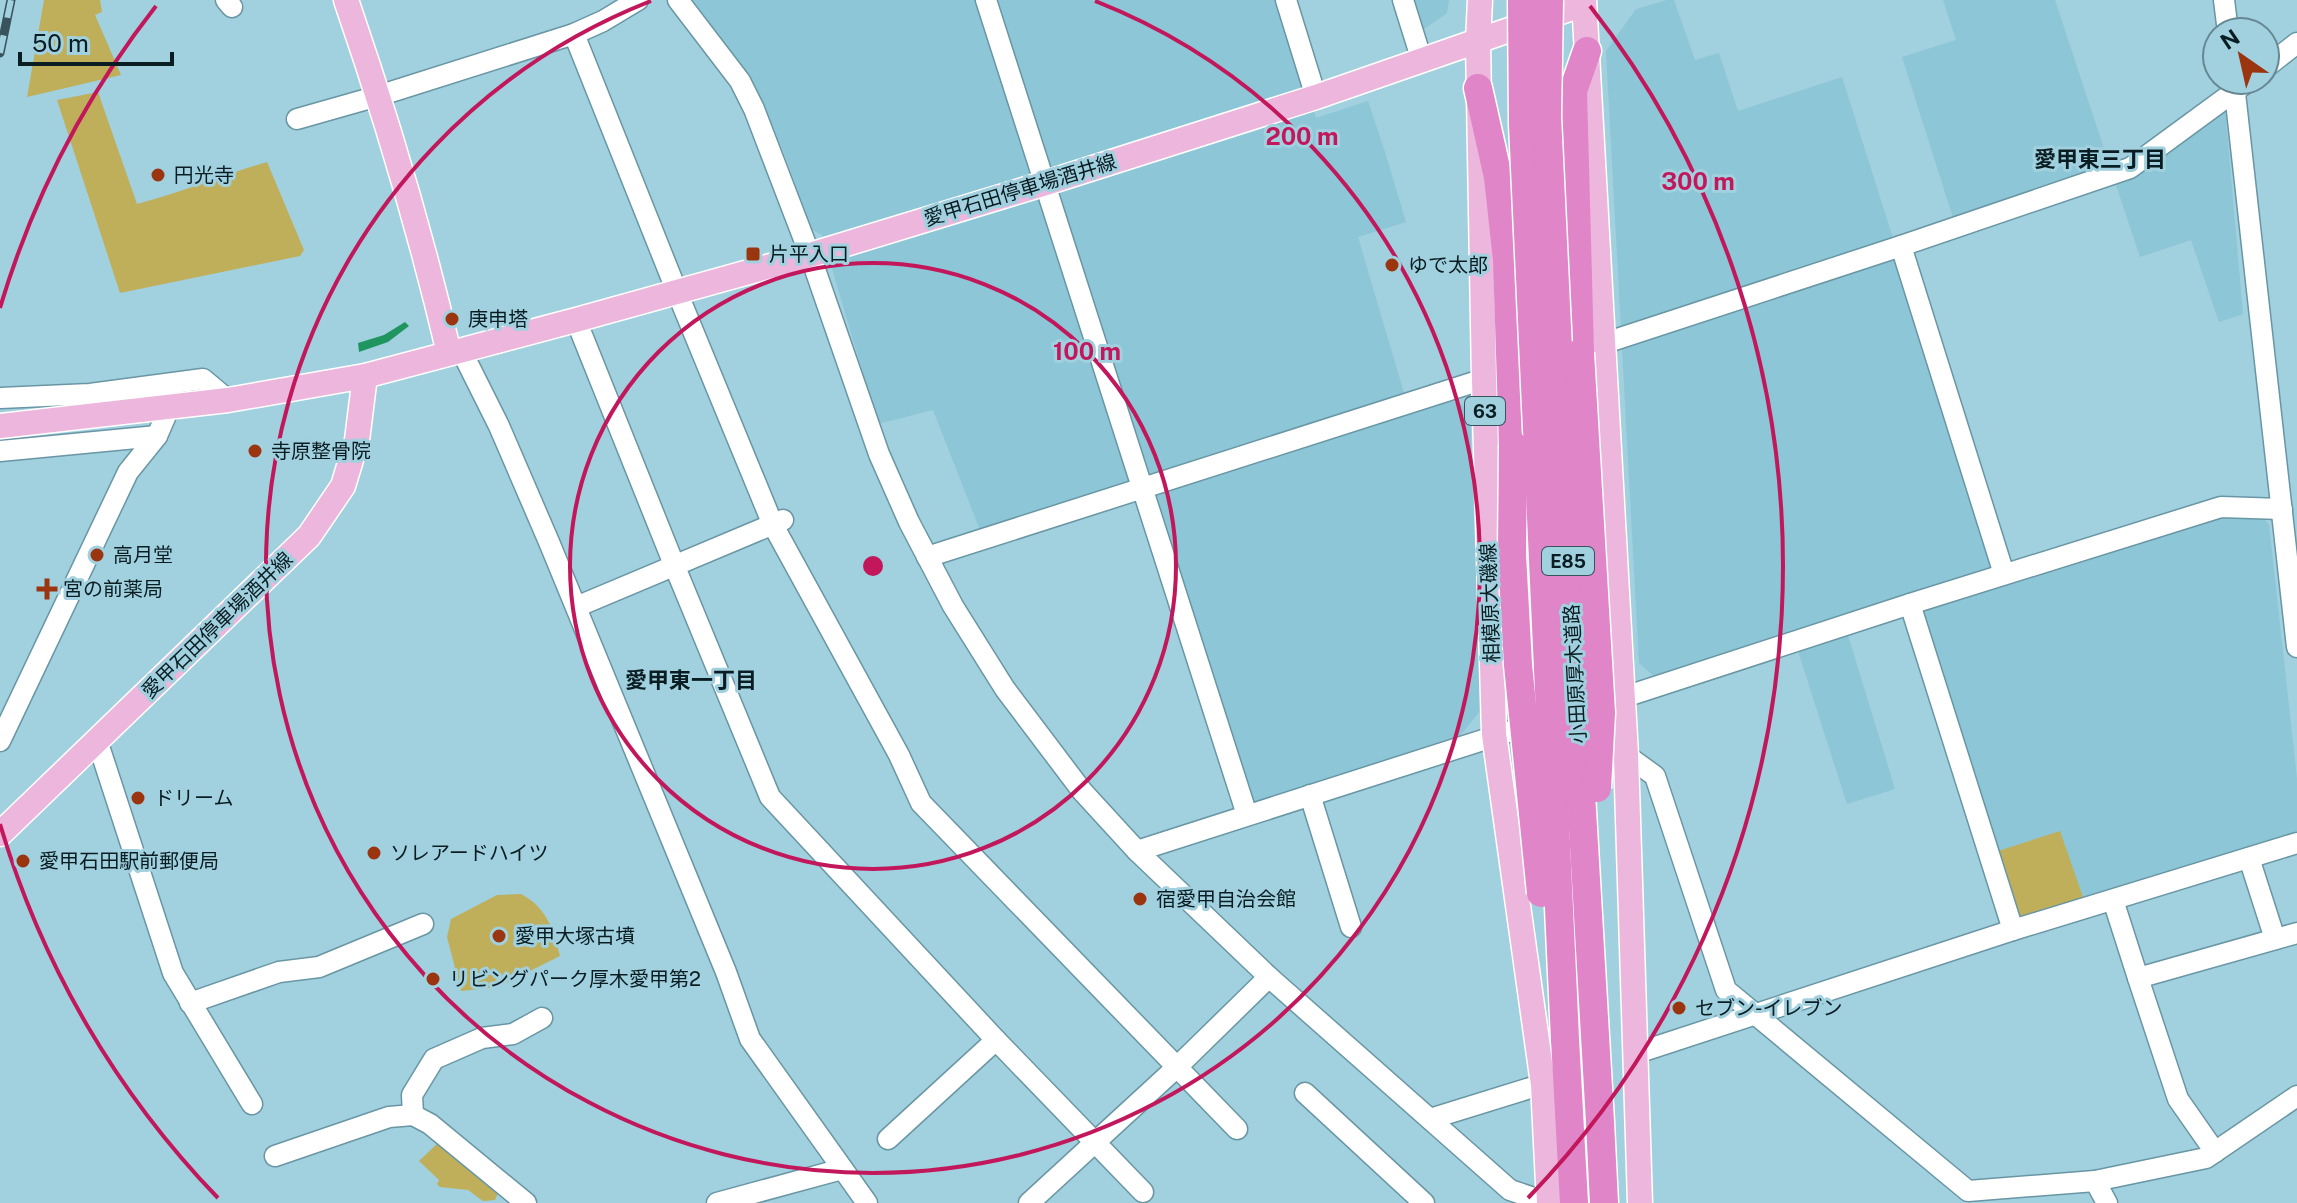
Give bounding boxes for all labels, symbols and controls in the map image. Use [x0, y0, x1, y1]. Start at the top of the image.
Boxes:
scale bar [20, 16, 172, 66]
north arrow [2201, 16, 2281, 96]
text: N [2215, 24, 2244, 55]
text: 50 m [32, 29, 89, 57]
text: 200 m [1265, 122, 1339, 150]
district label: 愛甲東三丁目 [2034, 146, 2166, 172]
street label: 愛甲石田停車場酒井線 [921, 149, 1119, 231]
place label: 円光寺 [174, 163, 234, 187]
marker: 円光寺 [149, 166, 167, 184]
text: 300 m [1661, 167, 1735, 195]
place label: 片平入口 [769, 242, 849, 266]
marker: 片平入口 [744, 245, 762, 263]
place label: ゆで太郎 [1408, 253, 1488, 277]
marker: ゆで太郎 [1383, 256, 1401, 274]
place label: 庚申塔 [468, 307, 528, 331]
marker: 庚申塔 [443, 310, 461, 328]
text: 100 m [1053, 337, 1121, 365]
road number: 63 [1465, 397, 1505, 425]
place label: 寺原整骨院 [271, 439, 371, 463]
marker: 寺原整骨院 [246, 442, 264, 460]
place label: 高月堂 [113, 543, 173, 567]
street label: 相模原大磯線 [1476, 543, 1504, 663]
marker: 高月堂 [88, 546, 106, 564]
street label: 愛甲石田停車場酒井線 [137, 547, 297, 703]
road number: E85 [1542, 547, 1594, 575]
centre of rings [859, 552, 887, 580]
place label: 宮の前薬局 [63, 577, 163, 601]
marker: 宮の前薬局 [38, 580, 56, 598]
street label: 小田原厚木道路 [1559, 603, 1591, 745]
district label: 愛甲東一丁目 [625, 667, 757, 693]
place label: ドリーム [154, 786, 233, 810]
marker: ドリーム [129, 789, 147, 807]
place label: ソレアードハイツ [390, 841, 548, 865]
marker: ソレアードハイツ [365, 844, 383, 862]
place label: 愛甲石田駅前郵便局 [39, 849, 219, 873]
marker: 愛甲石田駅前郵便局 [14, 852, 32, 870]
place label: 宿愛甲自治会館 [1156, 887, 1296, 911]
marker: 宿愛甲自治会館 [1131, 890, 1149, 908]
place label: 愛甲大塚古墳 [515, 924, 635, 948]
marker: 愛甲大塚古墳 [490, 927, 508, 945]
place label: リビングパーク厚木愛甲第2 [449, 967, 701, 991]
marker: リビングパーク厚木愛甲第2 [424, 970, 442, 988]
place label: セブン-イレブン [1695, 996, 1843, 1020]
marker: セブン-イレブン [1670, 999, 1688, 1017]

